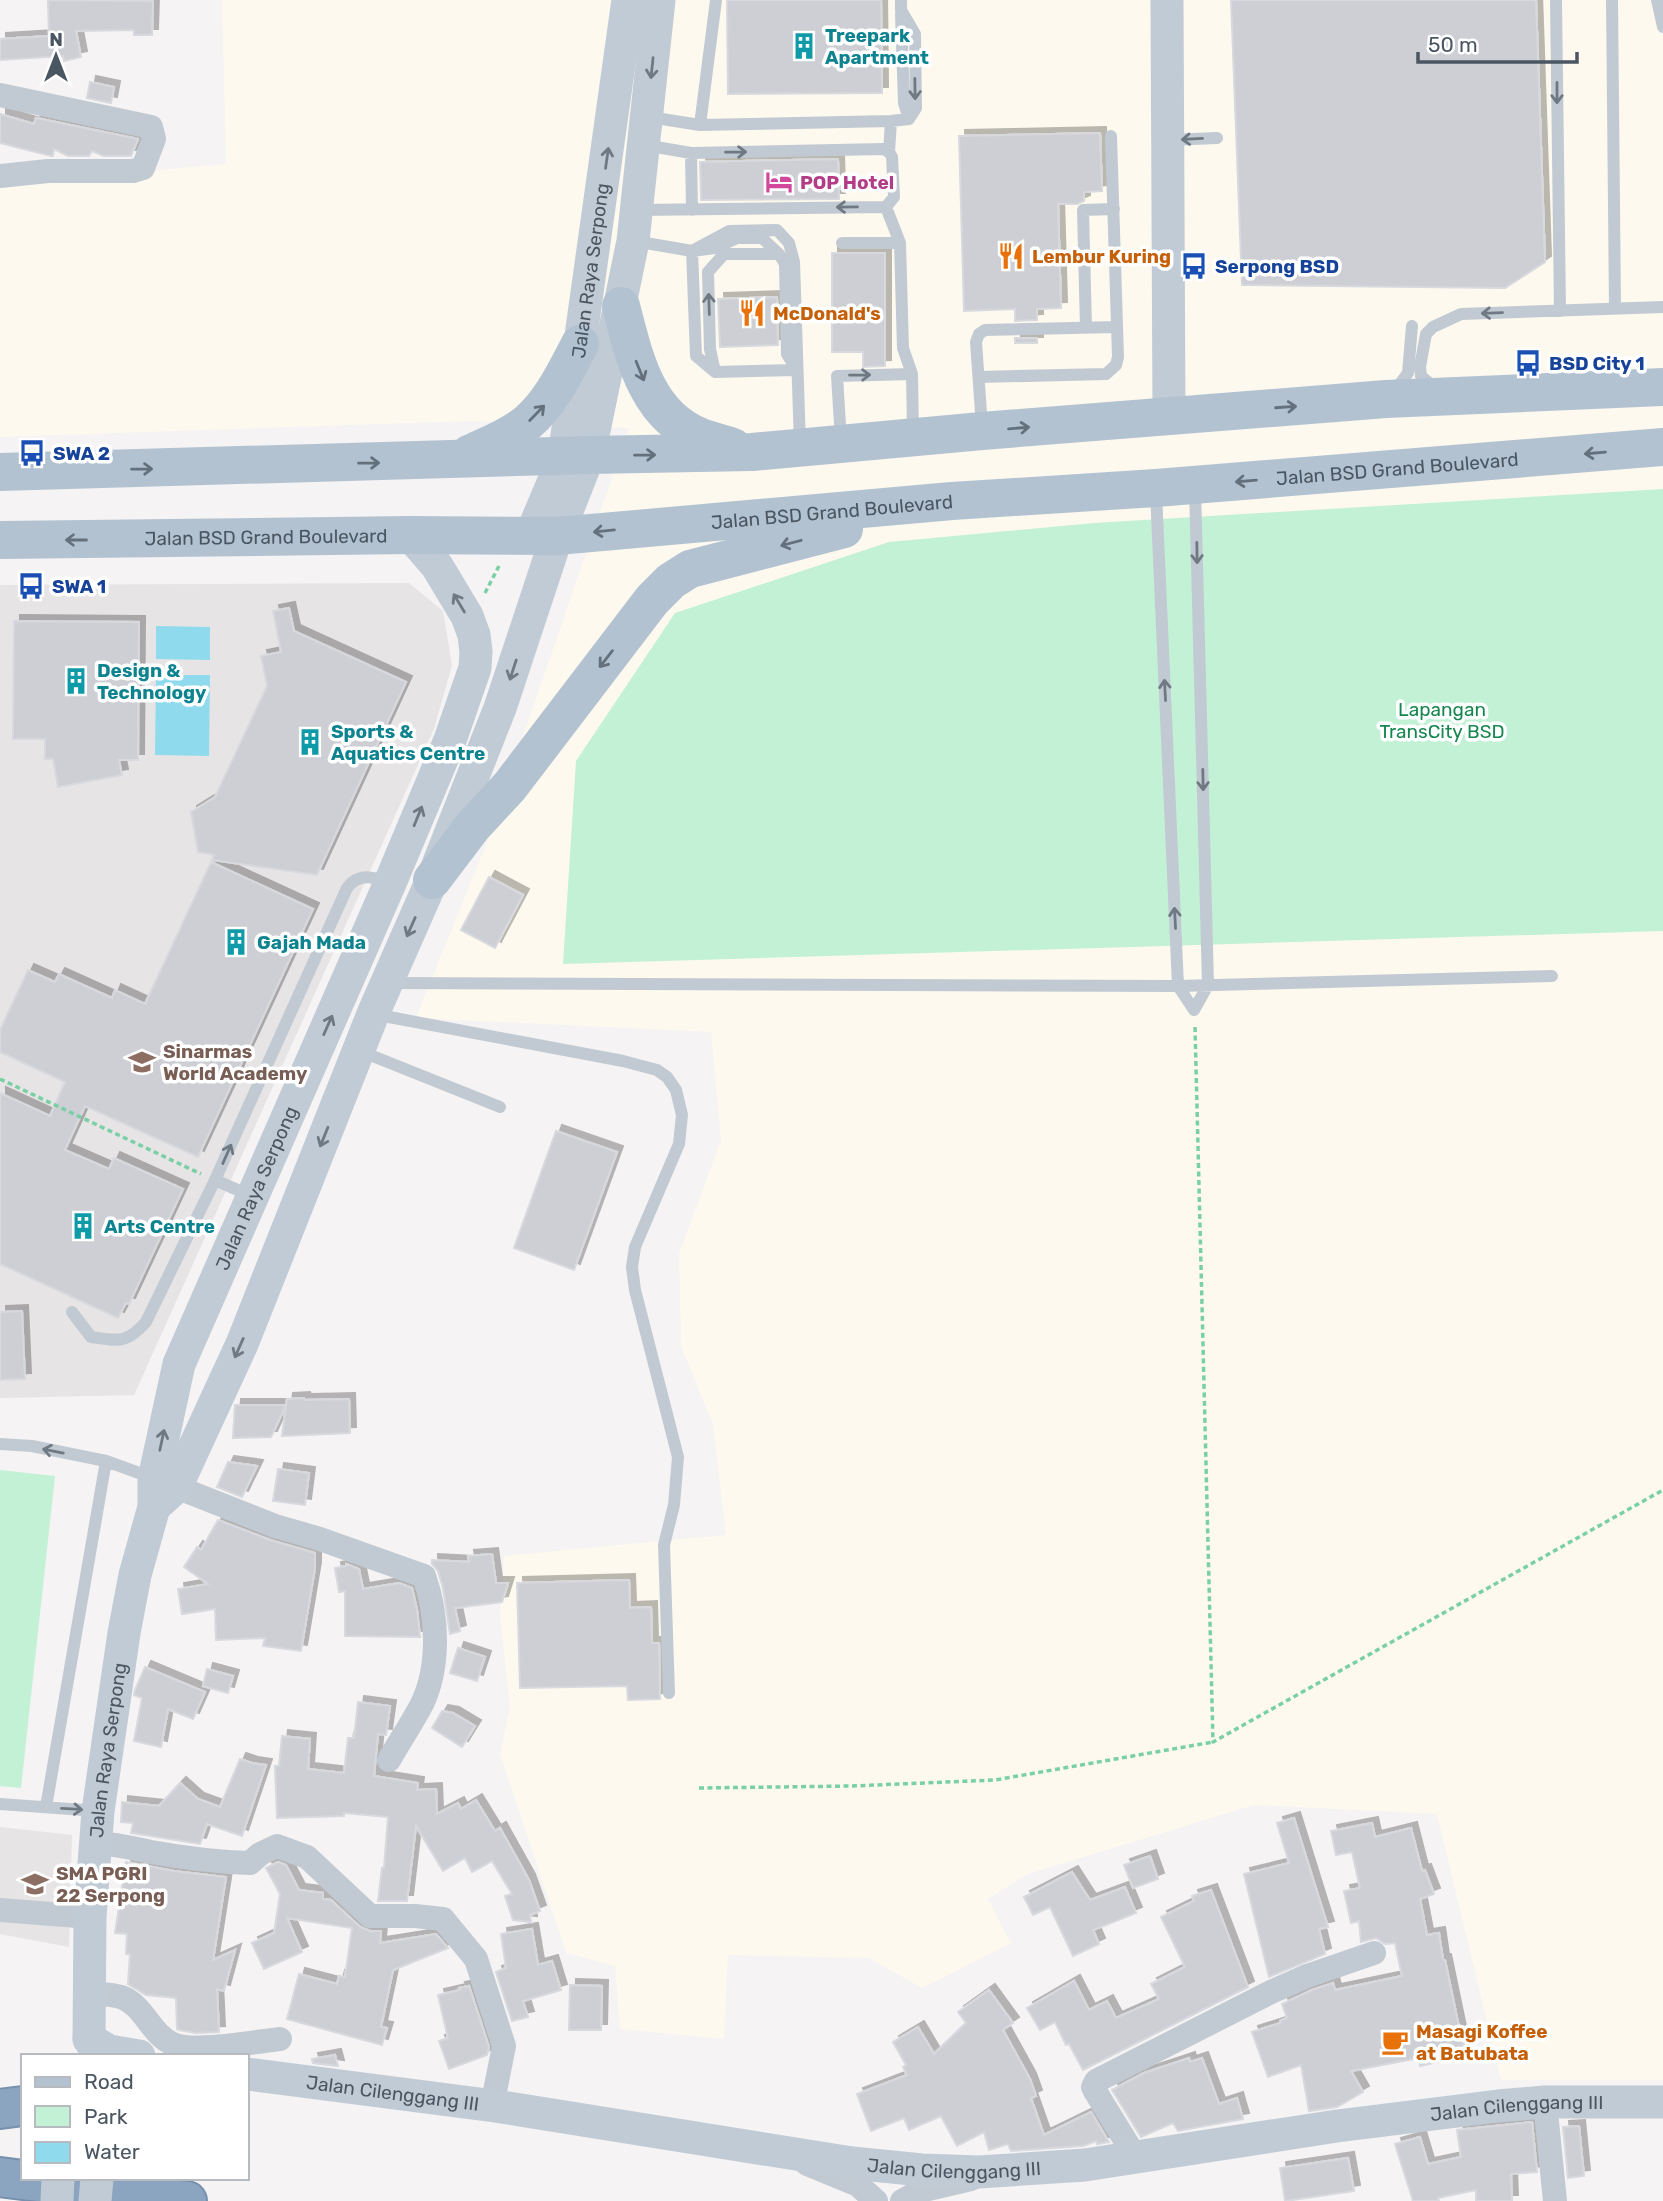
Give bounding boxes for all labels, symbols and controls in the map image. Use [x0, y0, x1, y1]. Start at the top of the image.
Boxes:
north arrow [21, 21, 91, 91]
scale bar [1418, 21, 1577, 65]
place label: Treepark Apartment [825, 24, 929, 69]
text: N [49, 28, 63, 51]
building icon: Treepark Apartment [789, 31, 819, 61]
text: 50 m [1428, 32, 1478, 57]
one-way arrow [645, 56, 658, 79]
one-way arrow [909, 77, 922, 100]
one-way arrow [1550, 81, 1564, 104]
one-way arrow [1181, 132, 1204, 145]
one-way arrow [724, 146, 747, 159]
one-way arrow [600, 147, 613, 170]
hotel icon: POP Hotel [764, 167, 794, 197]
place label: POP Hotel [800, 171, 894, 194]
street label: Jalan Raya Serpong [566, 181, 614, 360]
one-way arrow [836, 201, 859, 214]
restaurant icon: Lembur Kuring [996, 241, 1026, 271]
place label: Lembur Kuring [1032, 245, 1171, 268]
bus stop icon: Serpong BSD [1179, 251, 1209, 281]
place label: Serpong BSD [1215, 255, 1339, 278]
one-way arrow [702, 293, 716, 316]
restaurant icon: McDonald's [737, 298, 767, 328]
place label: McDonald's [773, 302, 881, 325]
one-way arrow [1480, 306, 1503, 320]
bus stop icon: BSD City 1 [1513, 348, 1543, 378]
place label: BSD City 1 [1549, 352, 1645, 375]
one-way arrow [634, 360, 647, 382]
one-way arrow [848, 368, 871, 382]
one-way arrow [1274, 400, 1297, 413]
one-way arrow [528, 405, 545, 422]
one-way arrow [1007, 421, 1030, 434]
bus stop icon: SWA 2 [17, 438, 47, 468]
place label: SWA 2 [53, 442, 110, 465]
street label: Jalan BSD Grand Boulevard [1275, 447, 1519, 490]
one-way arrow [1584, 447, 1607, 460]
one-way arrow [634, 448, 657, 462]
one-way arrow [357, 456, 380, 470]
one-way arrow [130, 462, 153, 475]
one-way arrow [1235, 475, 1258, 488]
street label: Jalan BSD Grand Boulevard [710, 489, 954, 534]
street label: Jalan BSD Grand Boulevard [144, 524, 388, 550]
one-way arrow [593, 525, 616, 538]
one-way arrow [65, 533, 88, 547]
one-way arrow [780, 537, 802, 550]
one-way arrow [1190, 541, 1203, 564]
bus stop icon: SWA 1 [16, 571, 46, 601]
place label: SWA 1 [52, 575, 106, 598]
one-way arrow [452, 593, 466, 613]
one-way arrow [598, 649, 614, 667]
place label: Design & Technology [97, 659, 207, 704]
one-way arrow [505, 659, 518, 681]
building icon: Design & Technology [61, 666, 91, 696]
one-way arrow [1158, 679, 1171, 702]
park label: Lapangan TransCity BSD [1379, 698, 1505, 743]
place label: Sports & Aquatics Centre [331, 720, 485, 765]
building icon: Sports & Aquatics Centre [295, 727, 325, 757]
one-way arrow [1196, 769, 1209, 792]
one-way arrow [412, 806, 425, 827]
one-way arrow [1168, 906, 1181, 929]
one-way arrow [404, 916, 417, 937]
building icon: Gajah Mada [221, 927, 251, 957]
place label: Gajah Mada [257, 931, 366, 954]
one-way arrow [322, 1015, 335, 1036]
place label: Sinarmas World Academy [163, 1040, 308, 1085]
school or university icon: Sinarmas World Academy [127, 1047, 157, 1077]
street label: Jalan Raya Serpong [210, 1102, 302, 1273]
one-way arrow [317, 1126, 330, 1148]
one-way arrow [221, 1144, 234, 1165]
building icon: Arts Centre [68, 1211, 98, 1241]
place label: Arts Centre [104, 1215, 215, 1238]
one-way arrow [232, 1337, 245, 1359]
one-way arrow [156, 1429, 170, 1452]
one-way arrow [42, 1443, 65, 1457]
street label: Jalan Raya Serpong [85, 1661, 131, 1839]
one-way arrow [60, 1802, 83, 1815]
place label: SMA PGRI 22 Serpong [56, 1862, 165, 1907]
school or university icon: SMA PGRI 22 Serpong [20, 1869, 50, 1899]
place label: Masagi Koffee at Batubata [1416, 2020, 1548, 2065]
cafe icon: Masagi Koffee at Batubata [1380, 2027, 1410, 2057]
legend [21, 2054, 248, 2180]
text: Road [84, 2069, 134, 2094]
street label: Jalan Cilenggang III [305, 2070, 481, 2115]
street label: Jalan Cilenggang III [1429, 2090, 1603, 2126]
text: Park [84, 2104, 128, 2129]
text: Water [84, 2139, 140, 2164]
street label: Jalan Cilenggang III [866, 2153, 1042, 2184]

